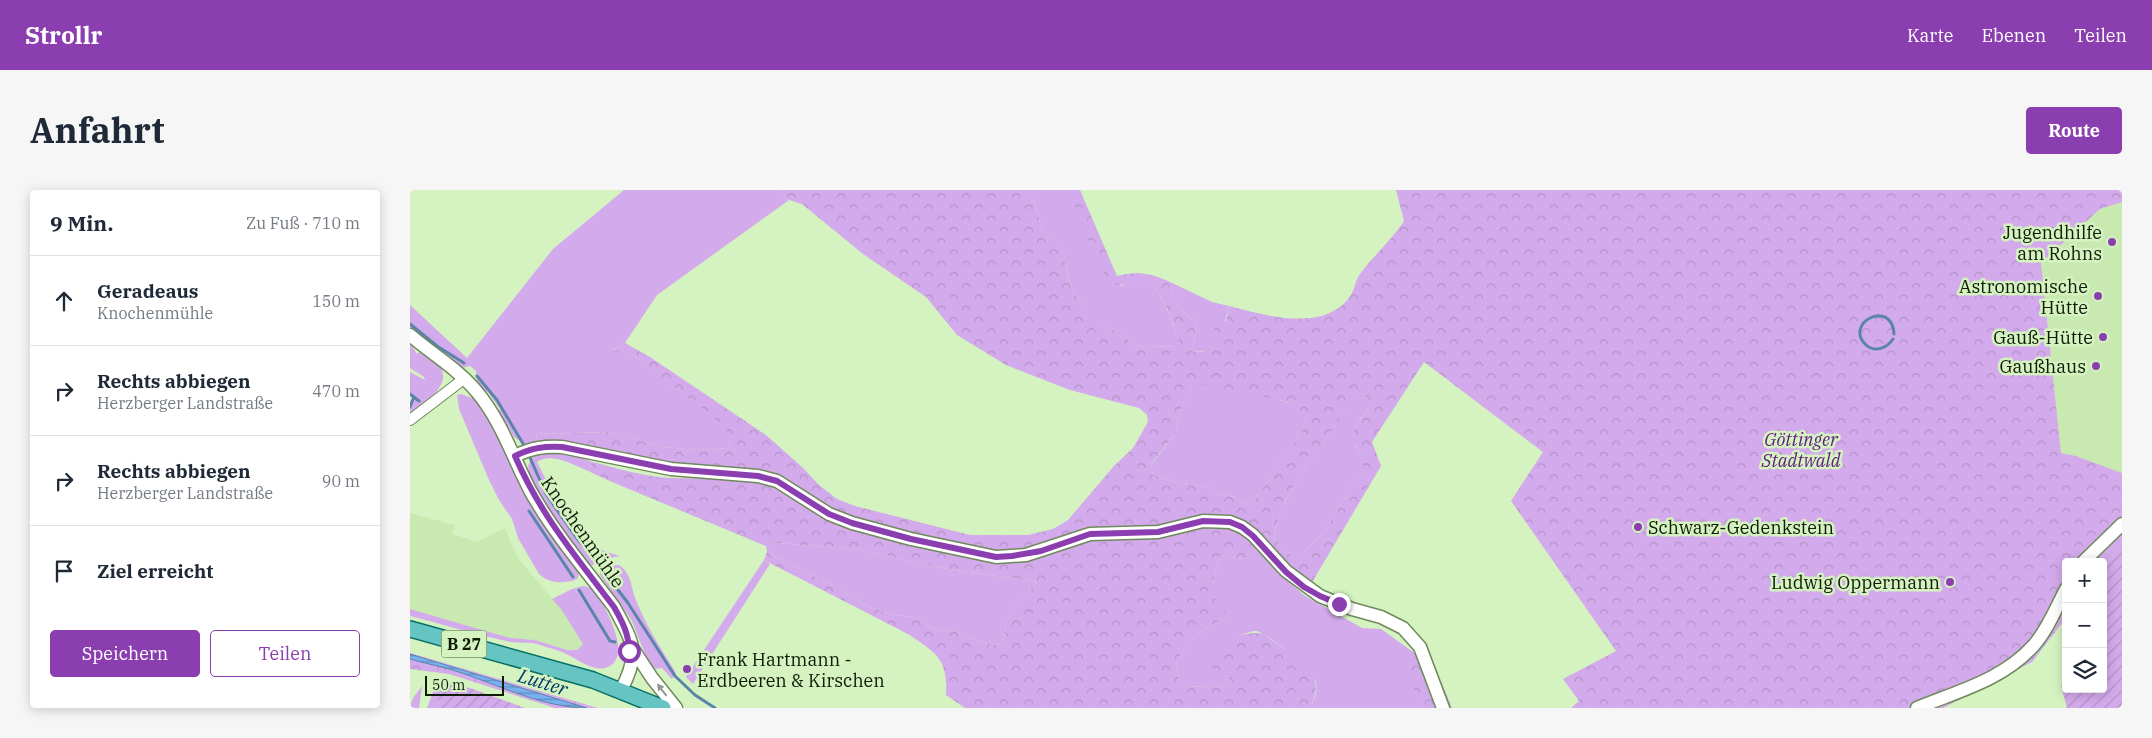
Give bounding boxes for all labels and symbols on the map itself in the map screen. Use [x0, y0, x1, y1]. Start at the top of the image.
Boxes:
place label: Jugendhilfe am Rohns [2003, 221, 2102, 265]
marker: Jugendhilfe am Rohns [2106, 236, 2118, 248]
place label: Astronomische Hütte [1959, 275, 2088, 319]
marker: Astronomische Hütte [2092, 290, 2104, 302]
place label: Gauß-Hütte [1993, 326, 2093, 349]
marker: Gauß-Hütte [2097, 331, 2109, 343]
place label: Gaußhaus [1999, 355, 2086, 378]
marker: Gaußhaus [2090, 360, 2102, 372]
park label: Göttinger Stadtwald [1761, 428, 1841, 472]
street label: Knochenmühle [536, 472, 630, 592]
place label: Schwarz-Gedenkstein [1648, 516, 1834, 539]
marker: Schwarz-Gedenkstein [1632, 521, 1644, 533]
place label: Ludwig Oppermann [1771, 571, 1940, 594]
marker: Ludwig Oppermann [1944, 576, 1956, 588]
route end [1328, 593, 1351, 616]
road number: B 27 [442, 630, 486, 658]
route start [618, 640, 641, 663]
place label: Frank Hartmann - Erdbeeren & Kirschen [697, 648, 885, 692]
water label: Lutter [514, 663, 571, 701]
marker: Frank Hartmann - Erdbeeren & Kirschen [681, 663, 693, 675]
scale bar [425, 673, 504, 696]
one-way arrow [656, 684, 667, 697]

